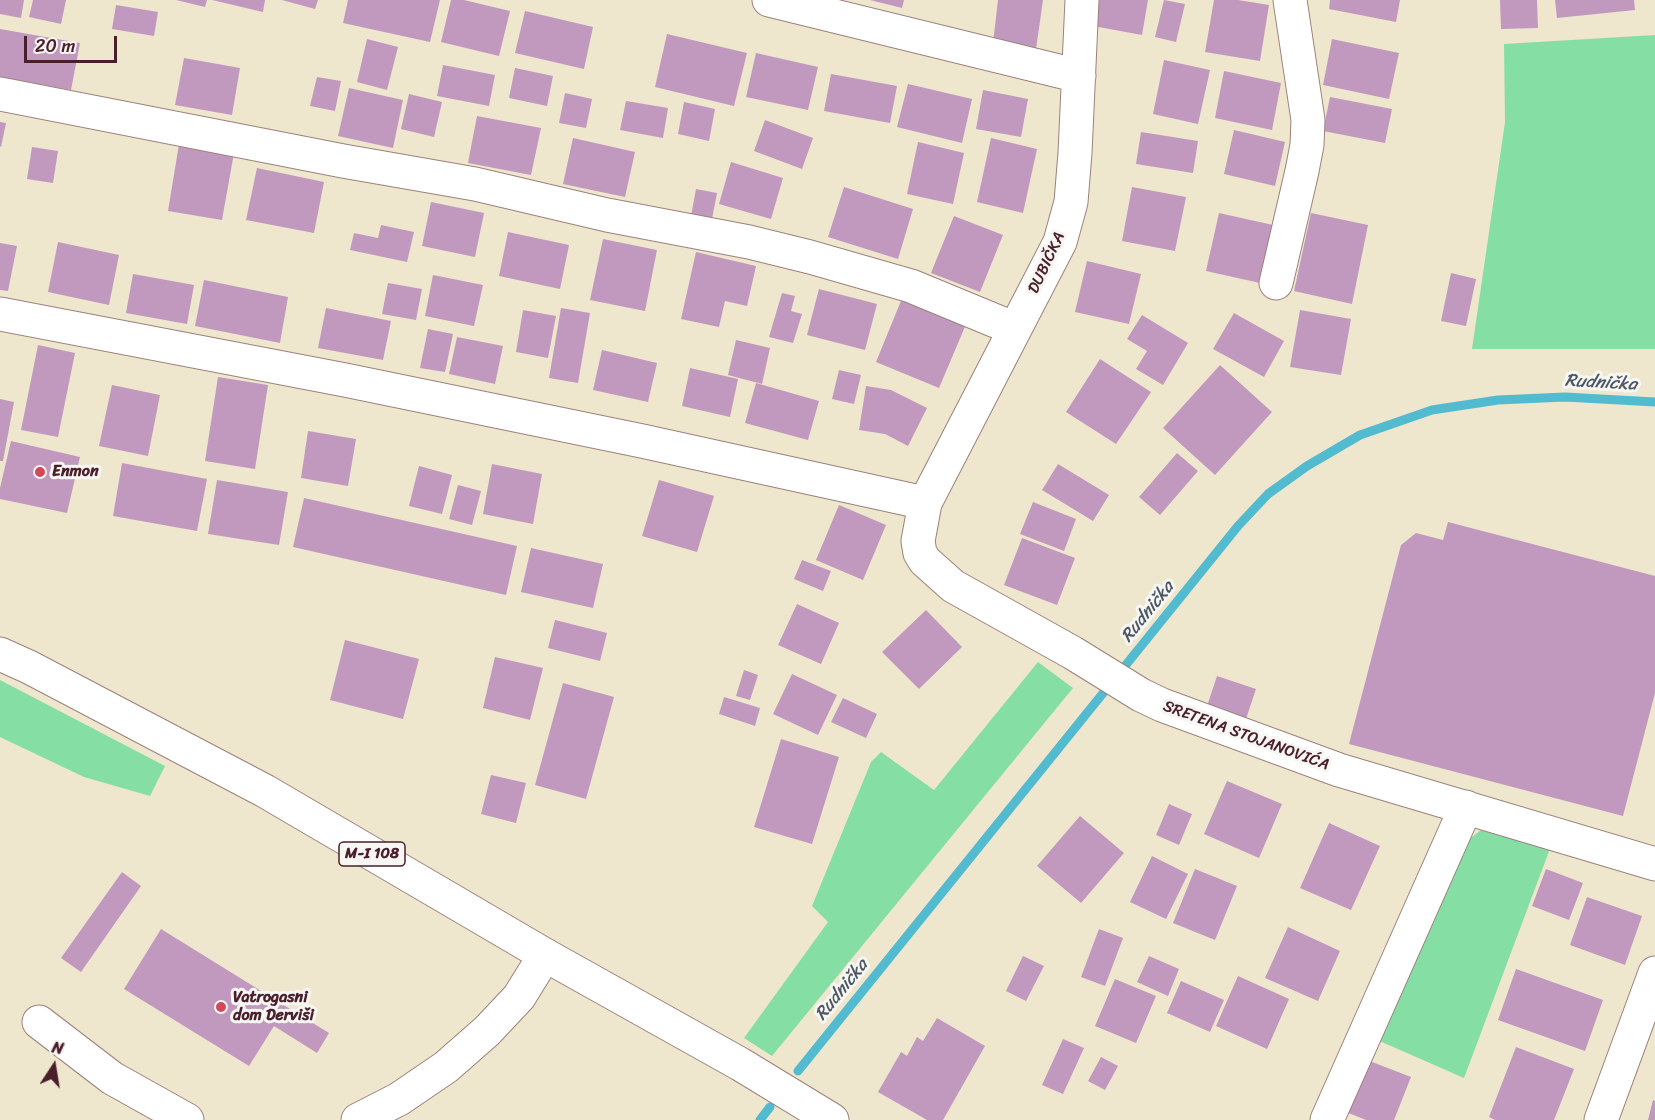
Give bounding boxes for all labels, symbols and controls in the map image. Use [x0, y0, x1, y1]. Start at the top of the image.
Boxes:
scale bar [27, 24, 120, 62]
text: 20 m [35, 30, 75, 62]
street label: DUBIČKA [1024, 229, 1070, 297]
water label: Rudnička [1564, 370, 1638, 396]
place label: Enmon [52, 462, 99, 482]
marker: Enmon [33, 465, 47, 479]
water label: Rudnička [1117, 577, 1179, 647]
street label: SRETENA STOJANOVIĆA [1160, 697, 1332, 775]
road number: M-I 108 [339, 842, 405, 866]
water label: Rudnička [811, 955, 873, 1025]
place label: Vatrogasni dom Derviši [233, 988, 314, 1026]
marker: Vatrogasni dom Derviši [214, 1000, 228, 1014]
text: N [49, 1033, 66, 1063]
north arrow [24, 1036, 84, 1096]

